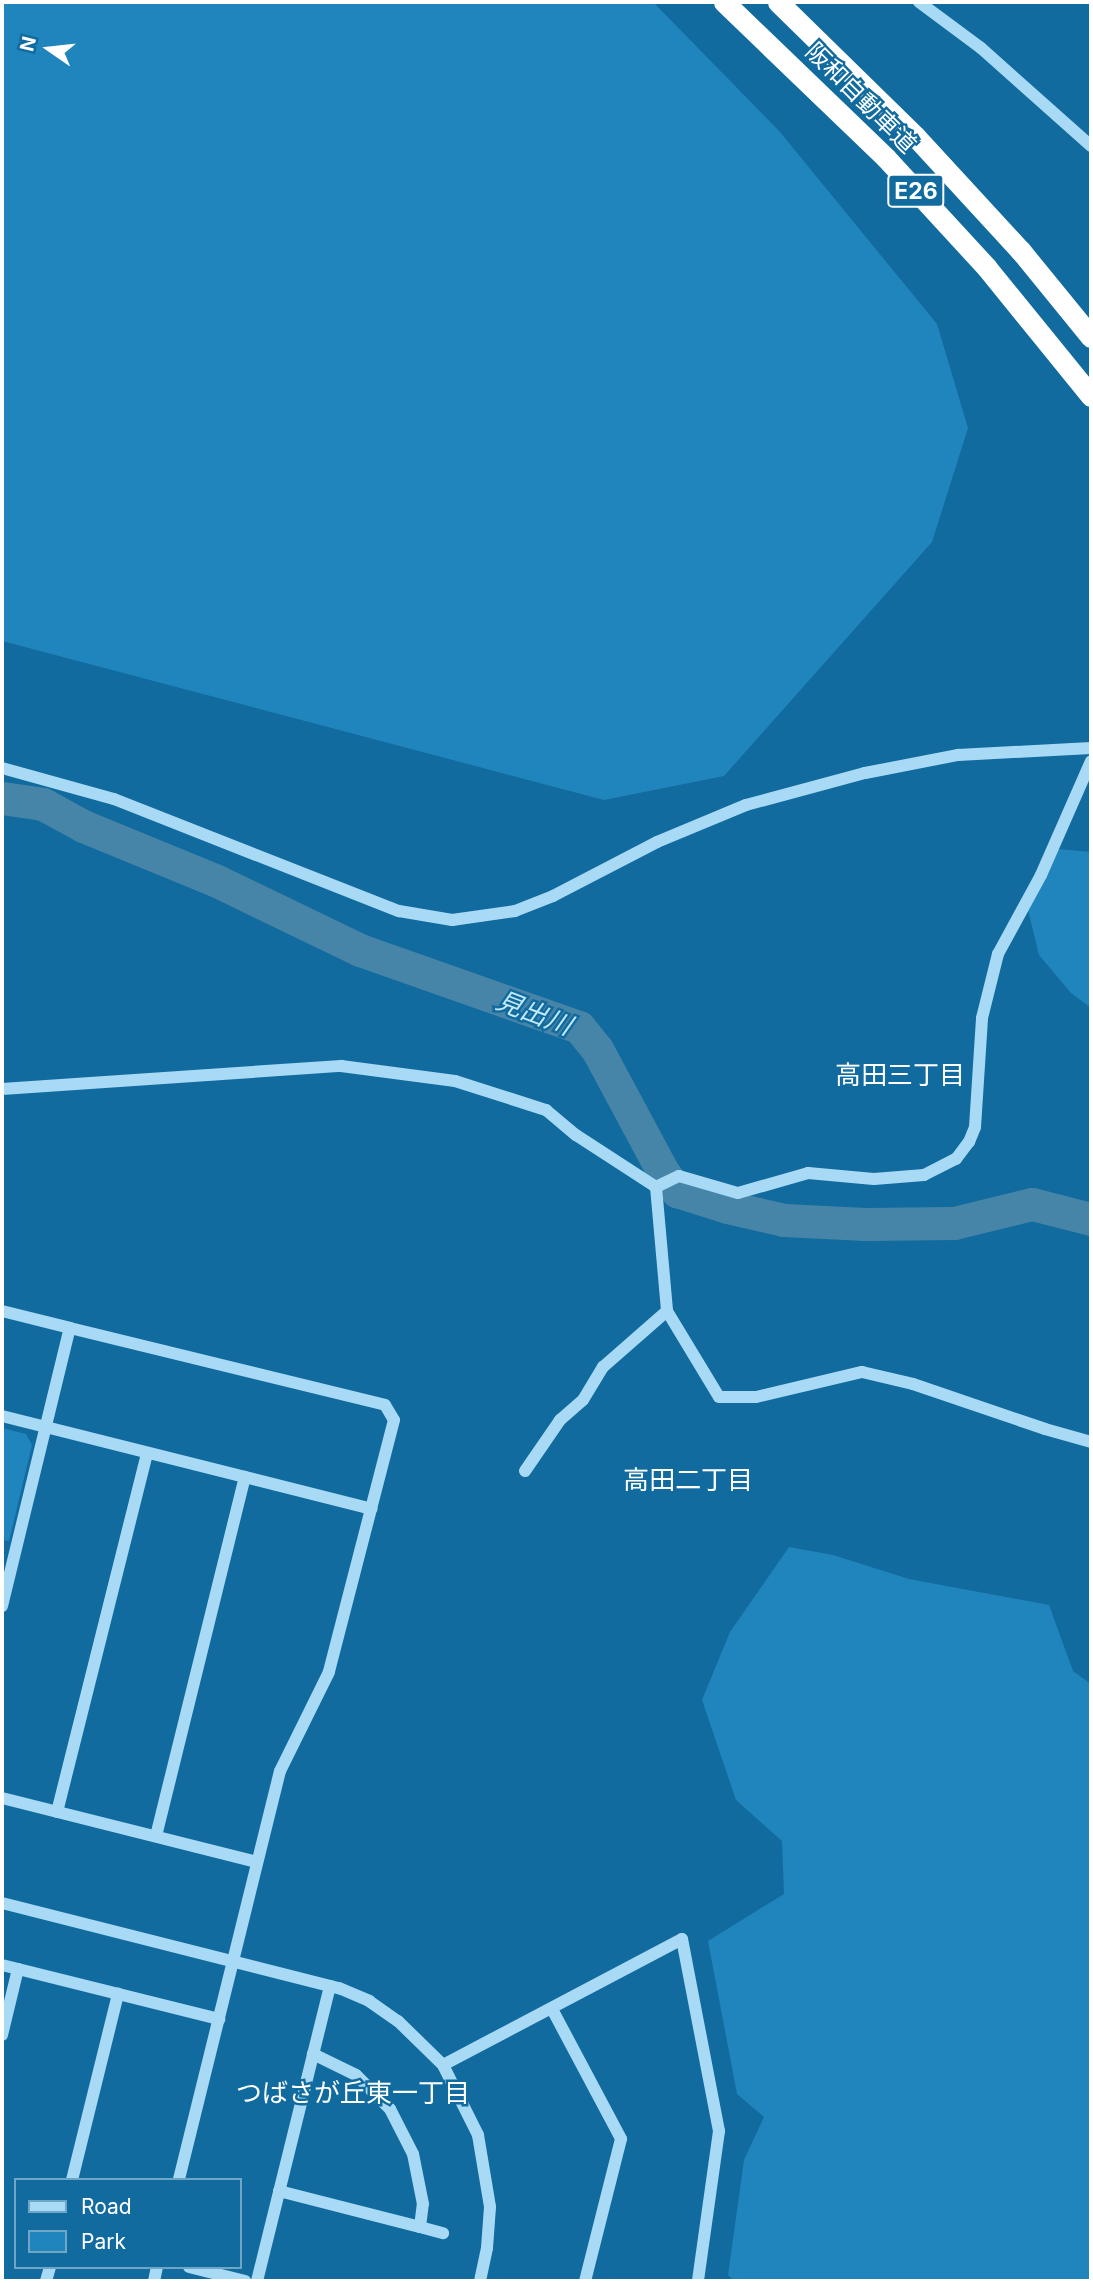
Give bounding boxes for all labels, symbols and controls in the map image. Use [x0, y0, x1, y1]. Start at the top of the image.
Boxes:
north arrow [14, 14, 84, 84]
text: N [15, 34, 41, 54]
street label: 阪和自動車道 [800, 37, 922, 159]
road number: E26 [886, 172, 946, 210]
water label: 見出川 [492, 984, 576, 1042]
district label: 高田三丁目 [835, 1059, 965, 1091]
district label: 高田二丁目 [623, 1464, 753, 1496]
district label: つばさが丘東一丁目 [236, 2077, 470, 2109]
legend [14, 2178, 242, 2269]
text: Road [81, 2194, 132, 2219]
text: Park [81, 2229, 126, 2254]

